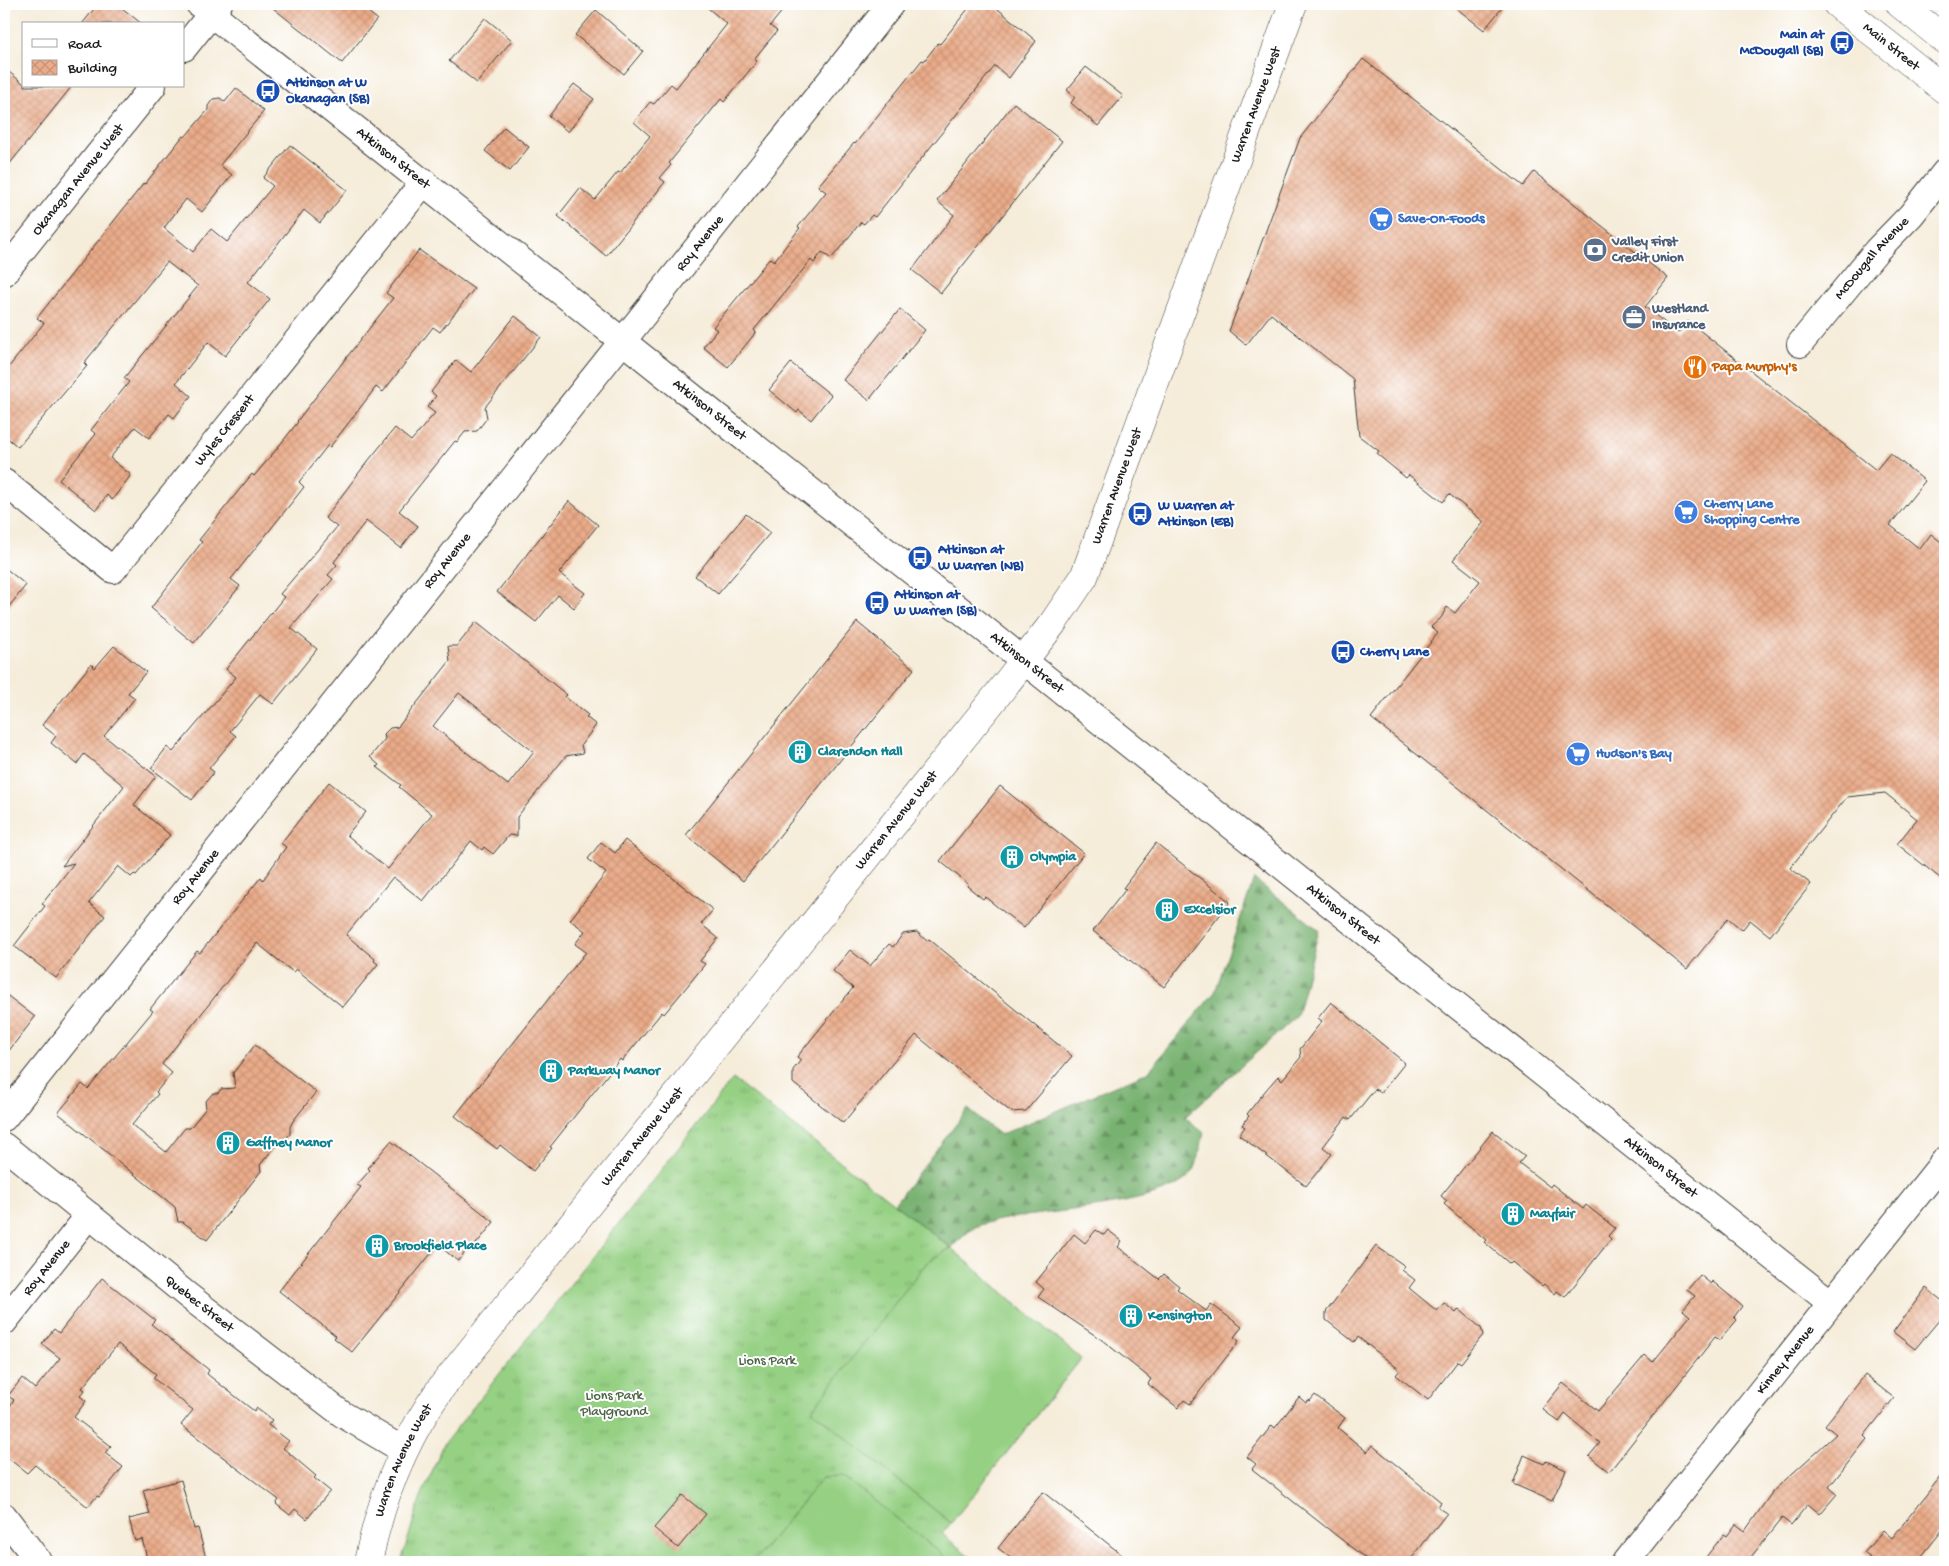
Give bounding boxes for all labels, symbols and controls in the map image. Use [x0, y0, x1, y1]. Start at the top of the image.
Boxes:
street label: Main Street [1859, 19, 1924, 76]
legend [22, 22, 185, 88]
place label: Main at McDougall (SB) [1740, 27, 1825, 60]
bus stop icon: Main at McDougall (SB) [1829, 30, 1855, 56]
text: Road [68, 36, 102, 54]
street label: Warren Avenue West [1227, 43, 1286, 165]
text: Building [67, 60, 117, 78]
place label: Atkinson at W Okanagan (SB) [285, 75, 370, 108]
bus stop icon: Atkinson at W Okanagan (SB) [255, 78, 281, 104]
street label: Okanagan Avenue West [28, 120, 129, 239]
street label: Atkinson Street [353, 124, 434, 194]
supermarket icon: Save-On-Foods [1368, 206, 1394, 232]
street label: Roy Avenue [673, 211, 728, 275]
place label: Save-On-Foods [1398, 211, 1485, 228]
street label: McDougall Avenue [1831, 213, 1914, 303]
place label: Valley First Credit Union [1611, 234, 1684, 267]
bank icon: Valley First Credit Union [1582, 237, 1608, 263]
place label: Westland Insurance [1651, 301, 1710, 334]
office icon: Westland Insurance [1621, 304, 1647, 330]
restaurant icon: Papa Murphy's [1682, 354, 1708, 380]
place label: Papa Murphy's [1711, 359, 1798, 376]
street label: Atkinson Street [669, 375, 751, 445]
street label: Wyles Crescent [191, 390, 260, 470]
street label: Warren Avenue West [1088, 425, 1147, 547]
place label: Cherry Lane Shopping Centre [1703, 496, 1800, 529]
place label: W Warren at Atkinson (EB) [1157, 498, 1235, 531]
supermarket icon: Cherry Lane Shopping Centre [1673, 499, 1699, 525]
bus stop icon: W Warren at Atkinson (EB) [1127, 501, 1153, 527]
street label: Roy Avenue [420, 529, 475, 593]
place label: Atkinson at W Warren (NB) [937, 542, 1024, 575]
bus stop icon: Atkinson at W Warren (NB) [907, 545, 933, 571]
place label: Atkinson at W Warren (SB) [893, 587, 978, 620]
bus stop icon: Atkinson at W Warren (SB) [864, 590, 890, 616]
street label: Atkinson Street [986, 628, 1068, 698]
bus stop icon: Cherry Lane [1330, 639, 1356, 665]
place label: Cherry Lane [1359, 644, 1430, 661]
building icon: Clarendon Hall [787, 739, 813, 765]
supermarket icon: Hudson's Bay [1565, 741, 1591, 767]
place label: Clarendon Hall [817, 744, 903, 761]
place label: Hudson's Bay [1596, 746, 1672, 763]
street label: Warren Avenue West [852, 766, 942, 873]
building icon: Olympia [999, 844, 1025, 870]
street label: Roy Avenue [168, 845, 224, 909]
place label: Olympia [1030, 849, 1077, 866]
street label: Atkinson Street [1302, 880, 1384, 950]
building icon: Excelsior [1154, 897, 1180, 923]
place label: Excelsior [1184, 902, 1238, 919]
building icon: Parkway Manor [538, 1058, 564, 1084]
place label: Parkway Manor [567, 1063, 662, 1080]
street label: Warren Avenue West [598, 1083, 688, 1190]
building icon: Gaffney Manor [215, 1130, 241, 1156]
street label: Atkinson Street [1620, 1133, 1702, 1203]
place label: Gaffney Manor [246, 1135, 334, 1152]
building icon: Mayfair [1500, 1201, 1526, 1227]
place label: Mayfair [1530, 1206, 1576, 1223]
building icon: Brookfield Place [364, 1233, 390, 1259]
street label: Roy Avenue [19, 1236, 75, 1299]
place label: Brookfield Place [393, 1238, 487, 1255]
street label: Quebec Street [161, 1272, 238, 1337]
building icon: Kensington [1118, 1303, 1144, 1329]
place label: Kensington [1147, 1308, 1212, 1325]
street label: Kinney Avenue [1753, 1322, 1819, 1398]
park label: Lions Park [738, 1353, 797, 1370]
park label: Lions Park Playground [579, 1388, 649, 1421]
street label: Warren Avenue West [371, 1400, 437, 1519]

